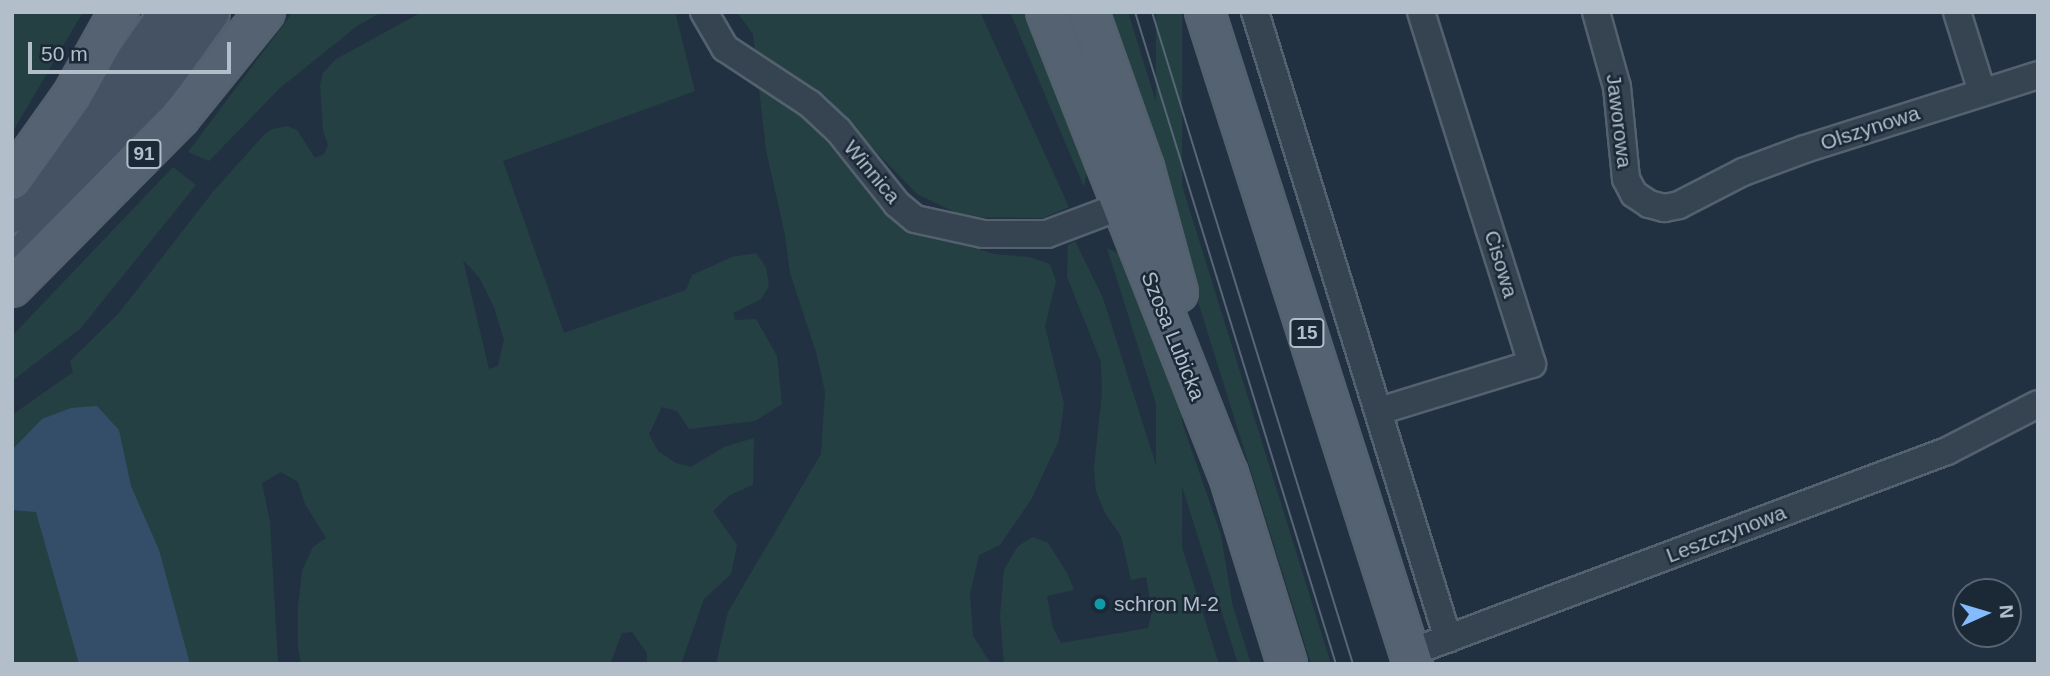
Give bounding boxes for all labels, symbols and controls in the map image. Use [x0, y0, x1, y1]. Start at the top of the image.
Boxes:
scale bar [32, 28, 234, 72]
text: 50 m [41, 42, 88, 65]
street label: Jaworowa [1601, 73, 1637, 169]
street label: Olszynowa [1817, 100, 1923, 156]
street label: Winnica [838, 135, 906, 209]
road number: 91 [125, 138, 163, 170]
street label: Cisowa [1479, 227, 1523, 301]
street label: Szosa Lubicka [1136, 268, 1210, 404]
road number: 15 [1288, 318, 1326, 348]
street label: Leszczynowa [1663, 500, 1789, 568]
north arrow [1952, 578, 2022, 648]
place label: schron M-2 [1114, 591, 1219, 617]
marker: schron M-2 [1092, 596, 1108, 612]
text: N [1995, 604, 2017, 619]

